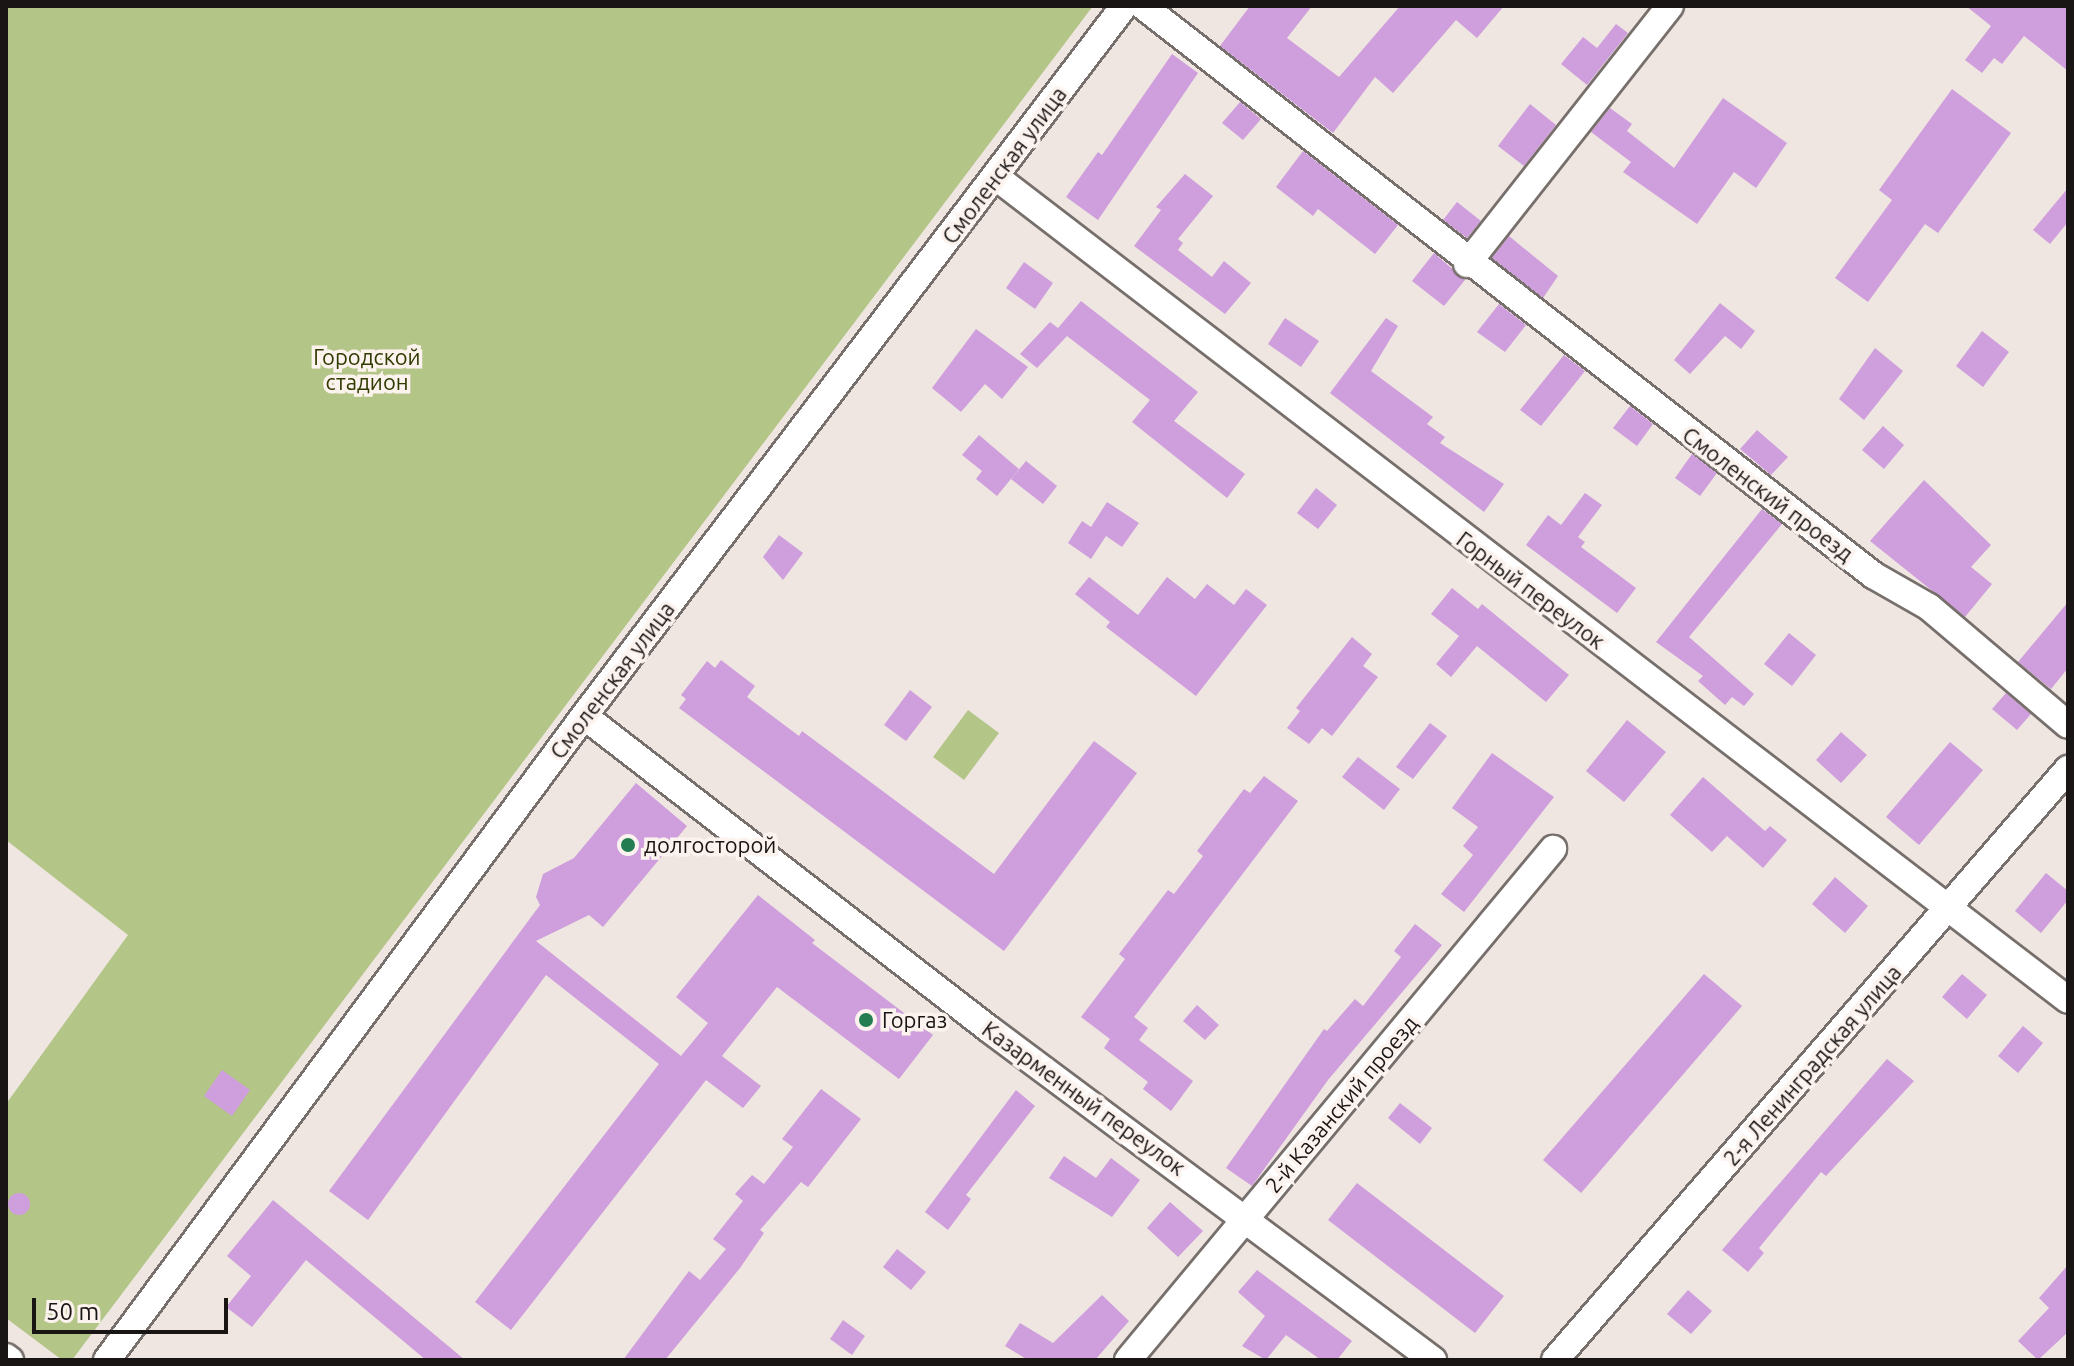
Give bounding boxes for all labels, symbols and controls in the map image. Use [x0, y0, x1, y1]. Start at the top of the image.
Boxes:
street label: Смоленская улица [936, 81, 1072, 249]
park label: Городской стадион [313, 343, 421, 394]
street label: Смоленский проезд [1677, 421, 1859, 567]
street label: Горный переулок [1452, 526, 1610, 654]
street label: Смоленская улица [544, 596, 680, 764]
place label: долгосторой [644, 832, 776, 858]
marker: долгосторой [619, 836, 637, 854]
street label: 2-я Ленинградская улица [1718, 959, 1906, 1171]
place label: Горгаз [882, 1007, 947, 1033]
street label: 2-й Казанский проезд [1259, 1010, 1423, 1198]
marker: Горгаз [857, 1011, 875, 1029]
street label: Казарменный переулок [977, 1015, 1191, 1181]
scale bar [36, 1282, 232, 1332]
text: 50 m [46, 1298, 99, 1325]

